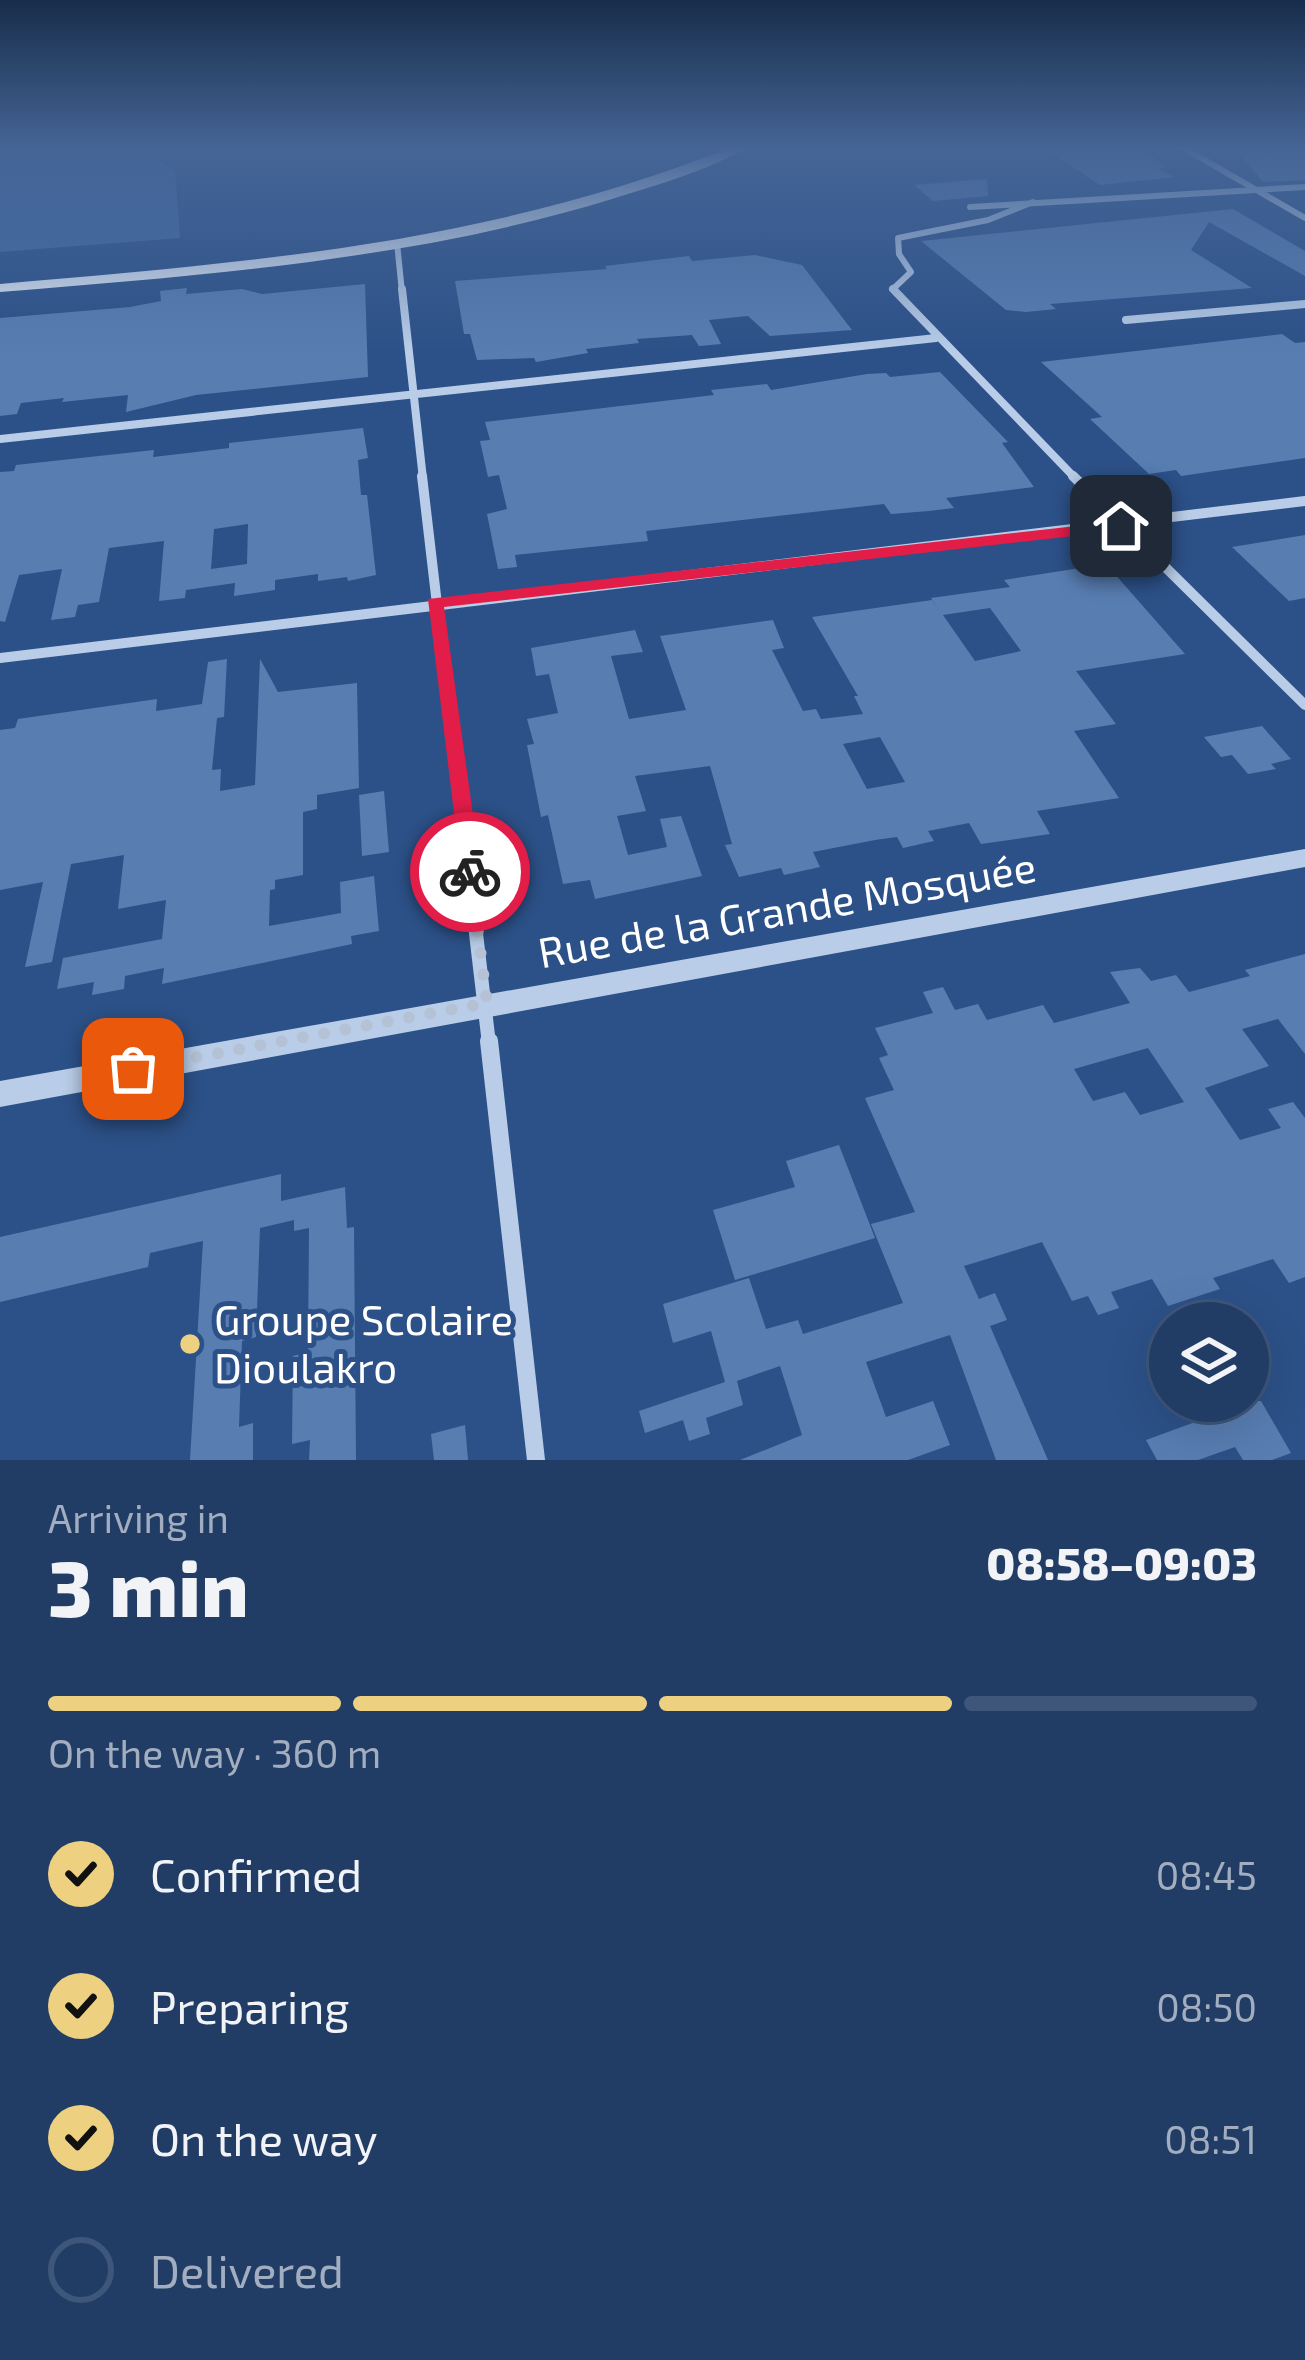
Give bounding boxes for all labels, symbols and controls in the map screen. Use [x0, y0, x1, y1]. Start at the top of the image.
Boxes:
pin [1070, 475, 1172, 577]
icon: home [1088, 493, 1154, 559]
courier [410, 812, 530, 932]
icon: bike [437, 839, 503, 905]
street label: Rue de la Grande Mosquée [534, 840, 1039, 976]
pin [82, 1018, 184, 1120]
icon: bag [100, 1036, 166, 1102]
place label: Groupe Scolaire Dioulakro [214, 1293, 513, 1391]
map controls [1149, 1302, 1269, 1422]
button: layers [1149, 1302, 1269, 1422]
marker: Groupe Scolaire Dioulakro [177, 1331, 203, 1357]
text: Arriving in [48, 1494, 229, 1541]
text: 08:58–09:03 [986, 1535, 1257, 1589]
text: 3 min [48, 1539, 249, 1633]
text: On the way · 360 m [48, 1729, 381, 1776]
icon: check [48, 1841, 114, 1907]
text: Confirmed [150, 1847, 362, 1901]
text: 08:45 [1156, 1851, 1257, 1898]
icon: check [48, 1973, 114, 2039]
text: Preparing [150, 1979, 349, 2033]
text: 08:50 [1156, 1983, 1257, 2030]
icon: check [48, 2105, 114, 2171]
text: On the way [150, 2111, 377, 2165]
text: 08:51 [1164, 2115, 1257, 2162]
text: Delivered [150, 2243, 344, 2297]

